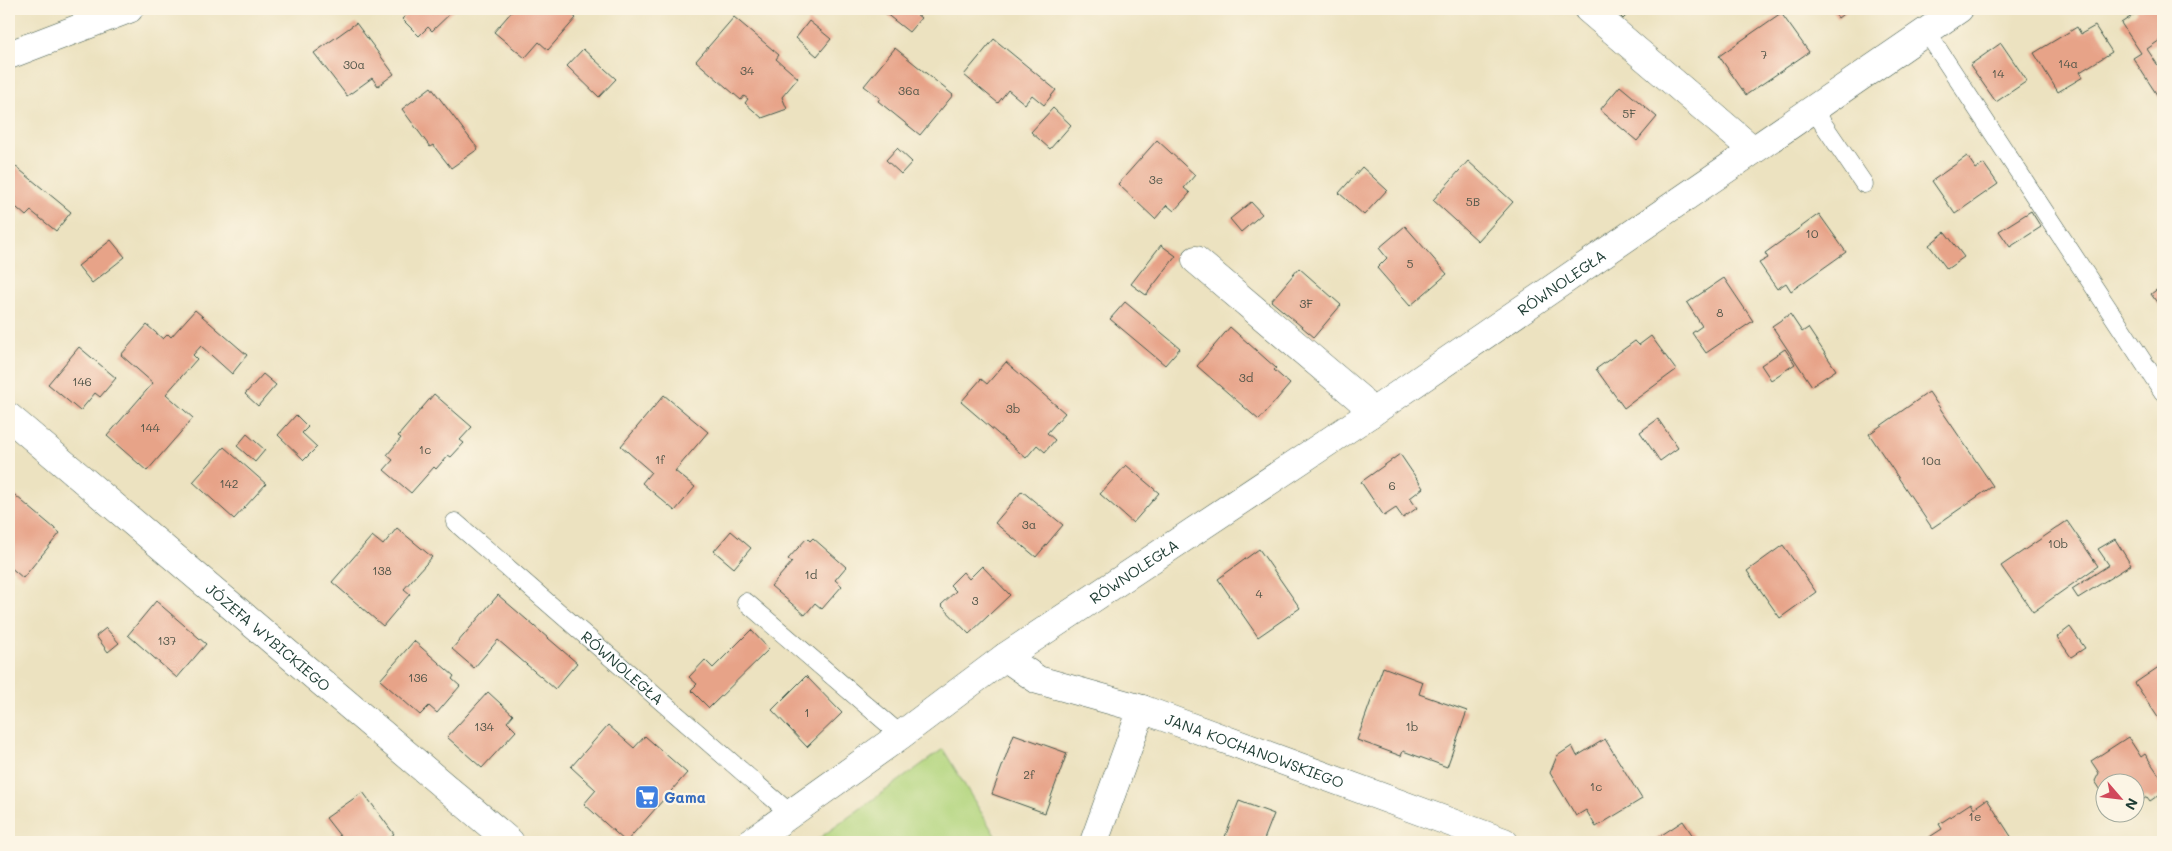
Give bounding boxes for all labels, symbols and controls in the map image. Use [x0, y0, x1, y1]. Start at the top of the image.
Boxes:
house number: 7 [1761, 46, 1768, 62]
house number: 14a [2058, 55, 2078, 71]
house number: 30a [343, 56, 365, 72]
house number: 34 [740, 62, 754, 78]
house number: 14 [1992, 65, 2004, 81]
house number: 36a [898, 82, 920, 98]
house number: 5F [1622, 105, 1636, 121]
house number: 3e [1149, 171, 1163, 187]
house number: 5B [1466, 193, 1480, 209]
house number: 10 [1806, 225, 1819, 241]
street label: RÓWNOLEGŁA [1513, 245, 1609, 320]
house number: 5 [1407, 255, 1414, 271]
house number: 3F [1299, 295, 1313, 311]
house number: 8 [1716, 304, 1724, 320]
house number: 3d [1239, 369, 1254, 385]
house number: 146 [72, 373, 92, 389]
house number: 3b [1006, 400, 1020, 416]
house number: 144 [140, 419, 160, 435]
house number: 1c [419, 441, 431, 457]
house number: 1f [655, 451, 665, 467]
house number: 10a [1921, 452, 1941, 468]
house number: 142 [219, 475, 239, 491]
house number: 6 [1388, 477, 1396, 493]
house number: 3a [1022, 516, 1036, 532]
street label: RÓWNOLEGŁA [1085, 534, 1182, 608]
house number: 10b [2048, 535, 2068, 551]
house number: 138 [372, 562, 392, 578]
house number: 1d [805, 566, 818, 582]
street label: JÓZEFA WYBICKIEGO [202, 578, 335, 696]
house number: 4 [1255, 585, 1263, 601]
house number: 3 [971, 592, 979, 608]
street label: RÓWNOLEGŁA [577, 626, 668, 709]
house number: 137 [157, 632, 177, 648]
house number: 136 [408, 669, 428, 685]
house number: 1 [804, 704, 810, 720]
street label: JANA KOCHANOWSKIEGO [1162, 708, 1347, 792]
house number: 134 [474, 718, 494, 734]
house number: 1b [1405, 718, 1419, 734]
house number: 2f [1023, 766, 1035, 782]
north arrow [2094, 774, 2144, 824]
house number: 1c [1590, 778, 1602, 794]
supermarket icon: Gama [634, 784, 660, 810]
place label: Gama [664, 787, 706, 807]
text: N [2121, 795, 2143, 813]
house number: 1e [1969, 808, 1981, 824]

